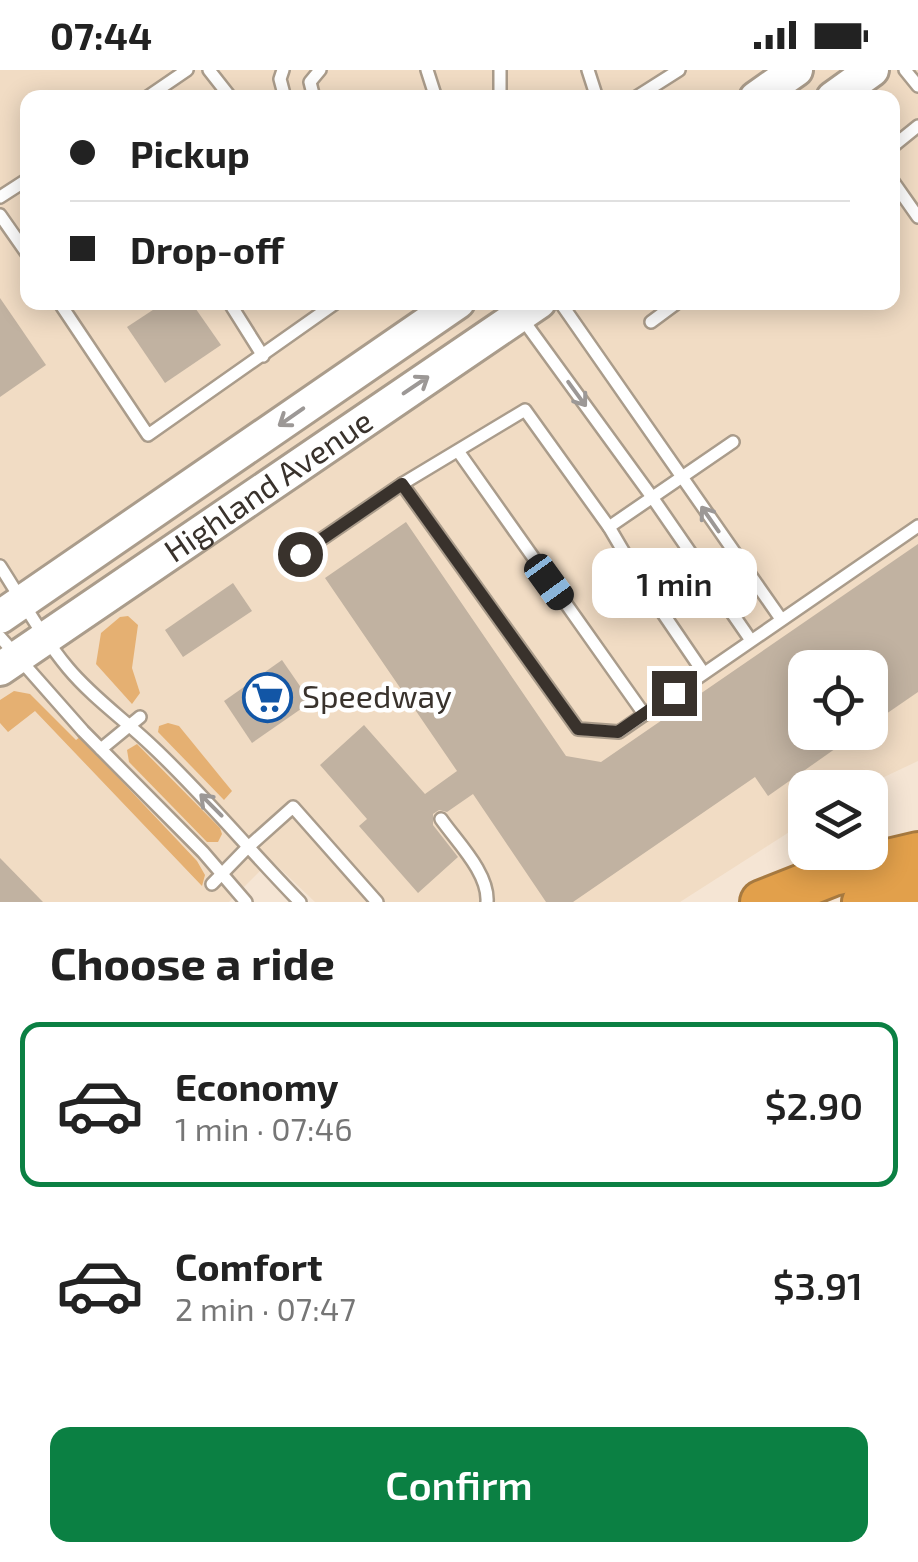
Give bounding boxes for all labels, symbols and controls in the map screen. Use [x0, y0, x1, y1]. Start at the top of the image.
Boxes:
text: 07:44 [50, 12, 152, 58]
text: Pickup [130, 130, 250, 176]
text: Drop-off [130, 226, 284, 272]
one-way arrow [402, 375, 430, 396]
one-way arrow [566, 379, 587, 407]
street label: Highland Avenue [156, 400, 379, 569]
one-way arrow [278, 406, 306, 427]
one-way arrow [700, 506, 721, 533]
route start [278, 532, 323, 577]
callout: 1 min [592, 548, 756, 618]
car [519, 549, 579, 615]
text: 1 min [637, 564, 712, 602]
map controls [788, 650, 888, 870]
button: locate [788, 650, 888, 750]
supermarket icon: Speedway [241, 671, 293, 723]
route end [652, 671, 697, 716]
place label: Speedway [302, 676, 452, 714]
button: layers [788, 770, 888, 870]
one-way arrow [199, 793, 223, 817]
text: Choose a ride [50, 935, 335, 989]
icon: car [55, 1060, 145, 1150]
text: Economy [175, 1063, 339, 1109]
text: $2.90 [765, 1082, 863, 1128]
text: 1 min · 07:46 [175, 1109, 352, 1147]
icon: car [55, 1240, 145, 1330]
text: Comfort [175, 1243, 323, 1289]
text: $3.91 [773, 1262, 863, 1308]
text: 2 min · 07:47 [175, 1289, 356, 1327]
button: Confirm [50, 1427, 868, 1542]

